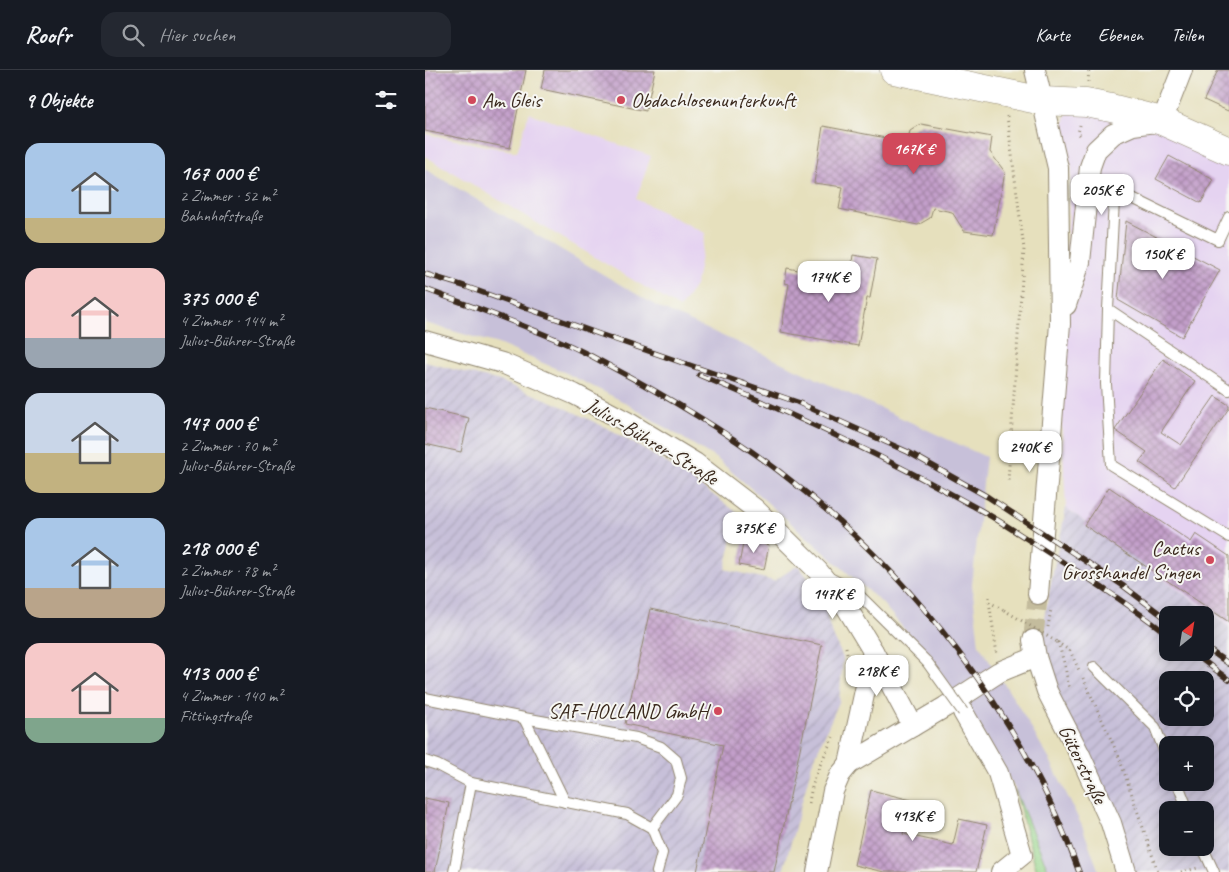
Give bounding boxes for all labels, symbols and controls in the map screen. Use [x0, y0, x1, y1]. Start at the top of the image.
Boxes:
search box [101, 12, 451, 57]
text: Roofr [25, 20, 71, 50]
icon: search [119, 21, 147, 49]
text: Hier suchen [159, 23, 235, 47]
text: Karte [1035, 24, 1070, 46]
text: Ebenen [1098, 24, 1143, 46]
text: Teilen [1171, 24, 1204, 46]
icon: filters [372, 86, 400, 114]
text: 9 Objekte [25, 87, 93, 113]
place label: Am Gleis [482, 87, 543, 113]
place label: Obdachlosenunterkunft [631, 87, 797, 113]
marker: Am Gleis [466, 94, 478, 106]
marker: Obdachlosenunterkunft [615, 94, 627, 106]
pin: 167K € [873, 132, 955, 175]
text: 167K € [893, 139, 935, 159]
text: 167 000 € [180, 160, 257, 186]
icon: home [65, 163, 125, 223]
pin: 205K € [1061, 174, 1143, 216]
text: 205K € [1082, 180, 1122, 200]
text: 2 Zimmer · 52 m² [180, 186, 275, 206]
text: Bahnhofstraße [180, 206, 262, 226]
pin: 150K € [1122, 238, 1204, 280]
text: 150K € [1143, 244, 1183, 264]
pin: 174K € [788, 260, 870, 303]
text: 174K € [809, 267, 849, 287]
text: 375 000 € [180, 285, 256, 311]
icon: home [65, 288, 125, 348]
text: 4 Zimmer · 144 m² [180, 311, 282, 331]
text: Julius-Bührer-Straße [180, 331, 294, 351]
street label: Julius-Bührer-Straße [580, 391, 725, 492]
text: 147 000 € [180, 410, 256, 436]
icon: home [65, 413, 125, 473]
pin: 240K € [989, 430, 1071, 473]
text: 2 Zimmer · 70 m² [180, 436, 275, 456]
text: 240K € [1010, 437, 1050, 457]
text: Julius-Bührer-Straße [180, 456, 294, 476]
pin: 375K € [713, 512, 795, 554]
text: 375K € [734, 518, 774, 538]
text: 218 000 € [180, 535, 256, 561]
place label: Cactus Grosshandel Singen [1061, 535, 1202, 585]
icon: home [65, 538, 125, 598]
marker: Cactus Grosshandel Singen [1204, 554, 1216, 566]
text: 2 Zimmer · 78 m² [180, 561, 275, 581]
pin: 147K € [792, 578, 874, 620]
text: Julius-Bührer-Straße [180, 581, 294, 601]
text: 147K € [813, 584, 853, 604]
north arrow [1159, 606, 1214, 661]
map controls [1159, 606, 1214, 856]
pin: 218K € [836, 654, 918, 697]
text: 413 000 € [180, 660, 256, 686]
text: 218K € [857, 661, 897, 681]
icon: home [65, 663, 125, 723]
button: locate [1159, 671, 1214, 726]
text: 4 Zimmer · 140 m² [180, 686, 282, 706]
place label: SAF-HOLLAND GmbH [548, 698, 711, 724]
marker: SAF-HOLLAND GmbH [712, 705, 724, 717]
text: Fittingstraße [180, 706, 252, 726]
street label: Güterstraße [1053, 720, 1114, 810]
button: + [1159, 736, 1214, 791]
pin: 413K € [872, 800, 954, 842]
button: − [1159, 801, 1214, 856]
text: 413K € [893, 806, 933, 826]

